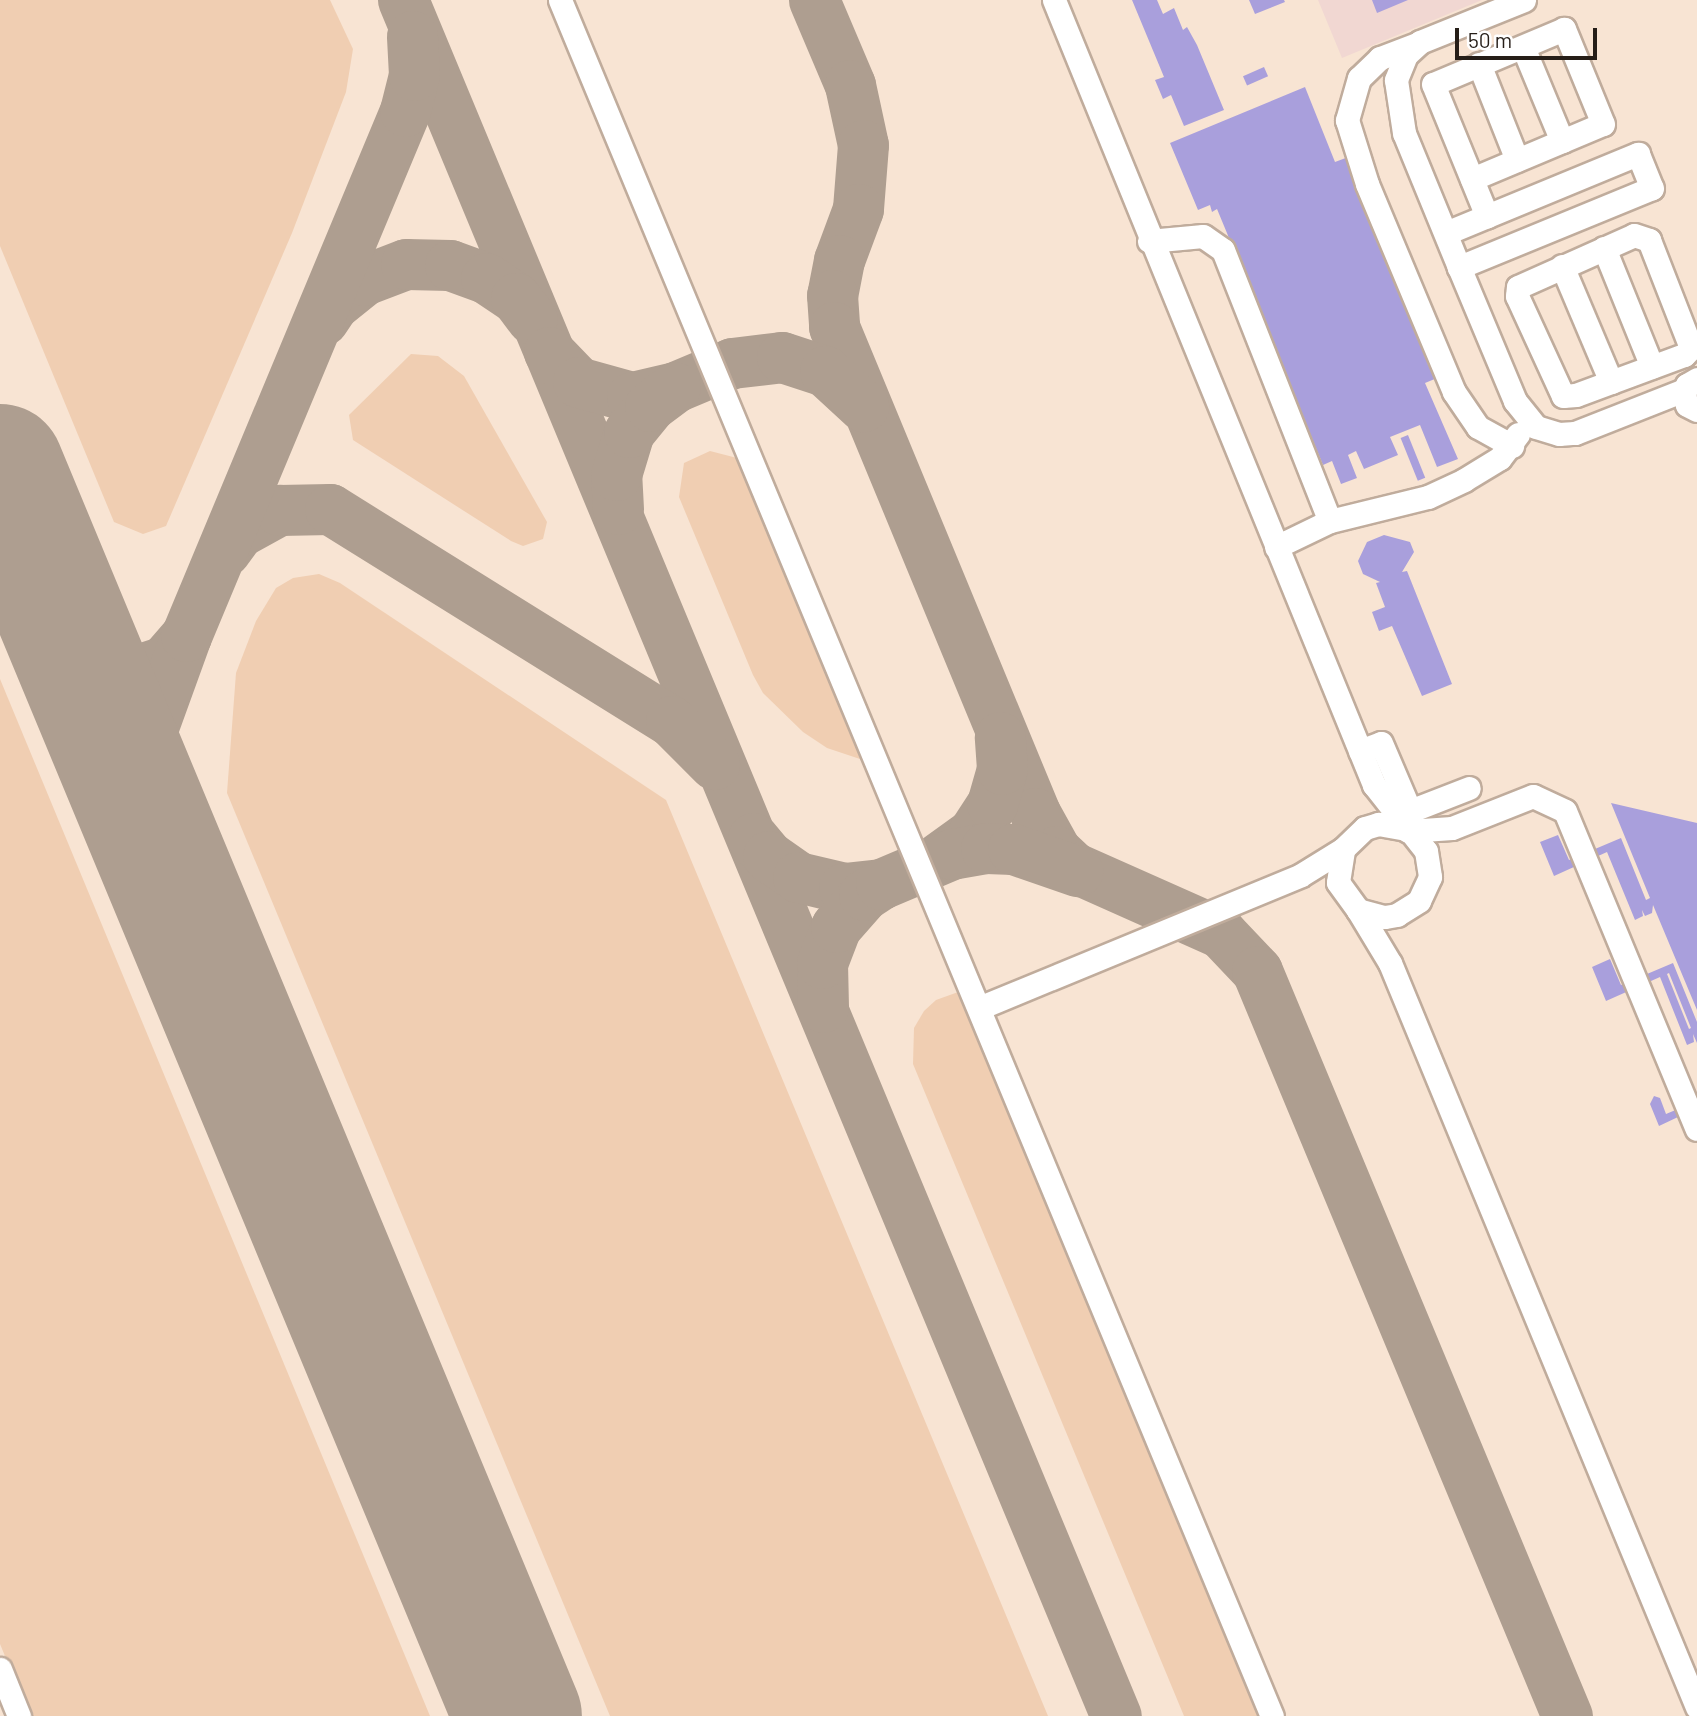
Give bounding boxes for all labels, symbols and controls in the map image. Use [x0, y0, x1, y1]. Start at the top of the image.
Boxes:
scale bar [1459, 14, 1601, 58]
text: 50 m [1468, 27, 1512, 52]

